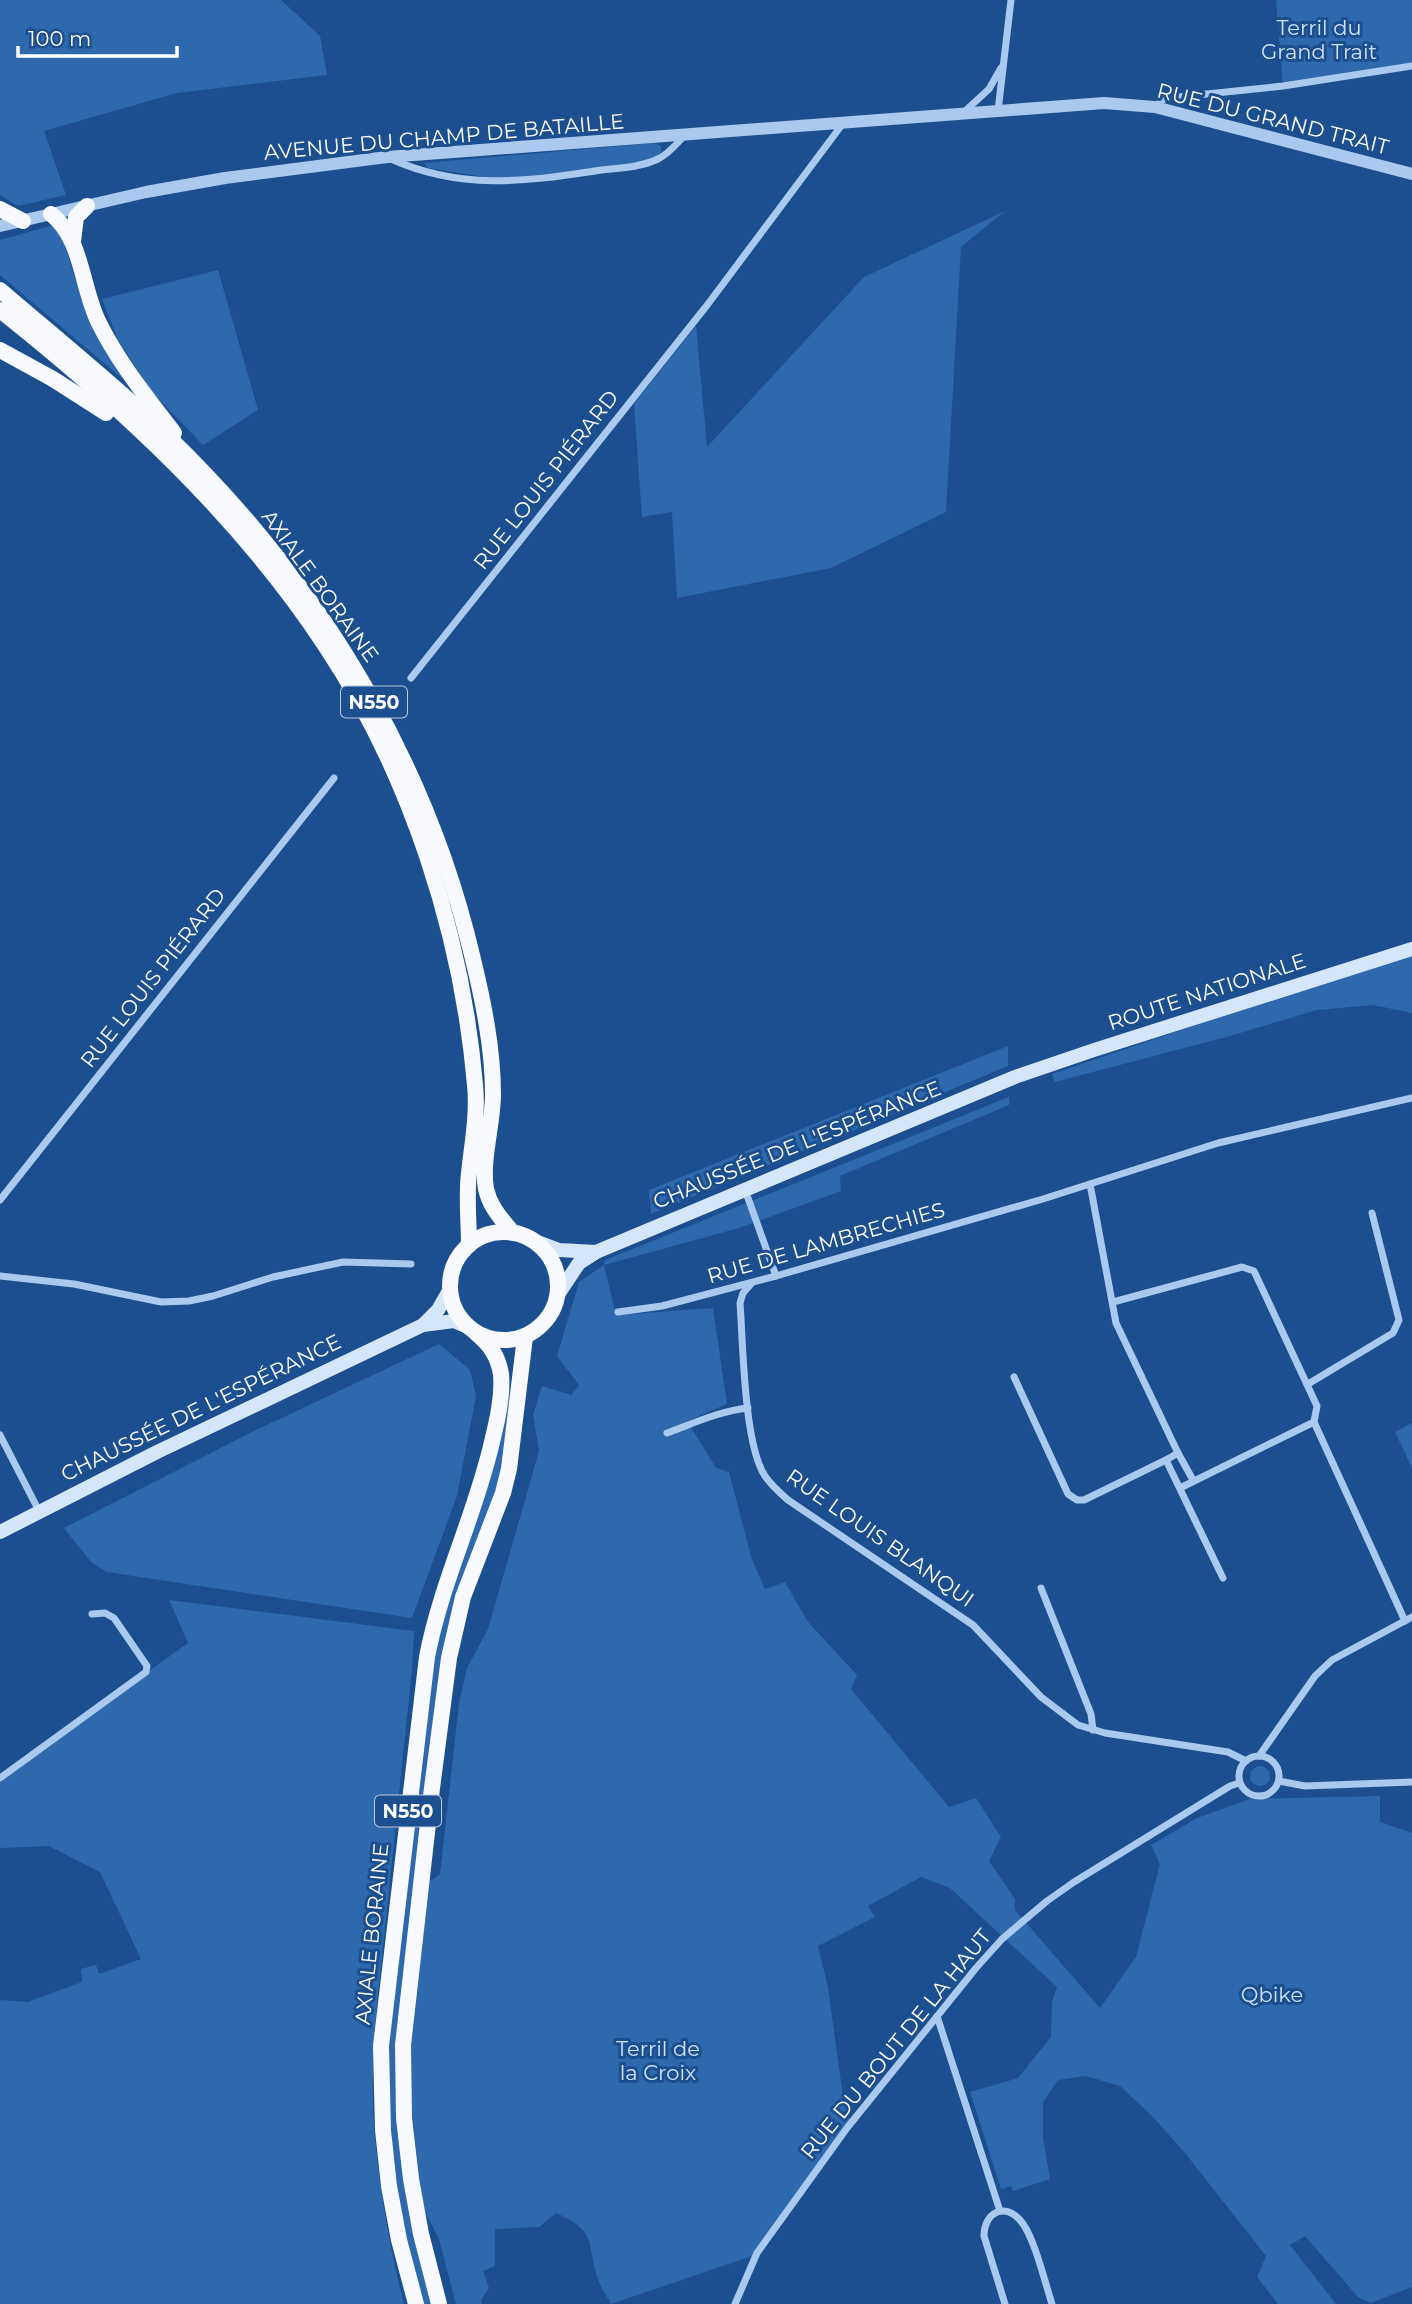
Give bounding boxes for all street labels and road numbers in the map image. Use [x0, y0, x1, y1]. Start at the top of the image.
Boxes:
street label: RUE DU GRAND TRAIT [1155, 78, 1392, 159]
street label: AVENUE DU CHAMP DE BATAILLE [263, 108, 625, 165]
street label: RUE LOUIS PIÉRARD [468, 385, 623, 574]
street label: AXIALE BORAINE [257, 505, 384, 667]
road number: N550 [341, 687, 407, 718]
street label: RUE LOUIS PIÉRARD [75, 883, 230, 1072]
street label: ROUTE NATIONALE [1105, 948, 1309, 1035]
street label: CHAUSSÉE DE L'ESPÉRANCE [649, 1075, 944, 1214]
street label: RUE DE LAMBRECHIES [704, 1197, 948, 1288]
street label: CHAUSSÉE DE L'ESPÉRANCE [57, 1329, 345, 1486]
street label: RUE LOUIS BLANQUI [782, 1463, 979, 1612]
road number: N550 [375, 1796, 441, 1826]
street label: AXIALE BORAINE [350, 1842, 393, 2026]
street label: RUE DU BOUT DE LA HAUT [795, 1924, 996, 2164]

